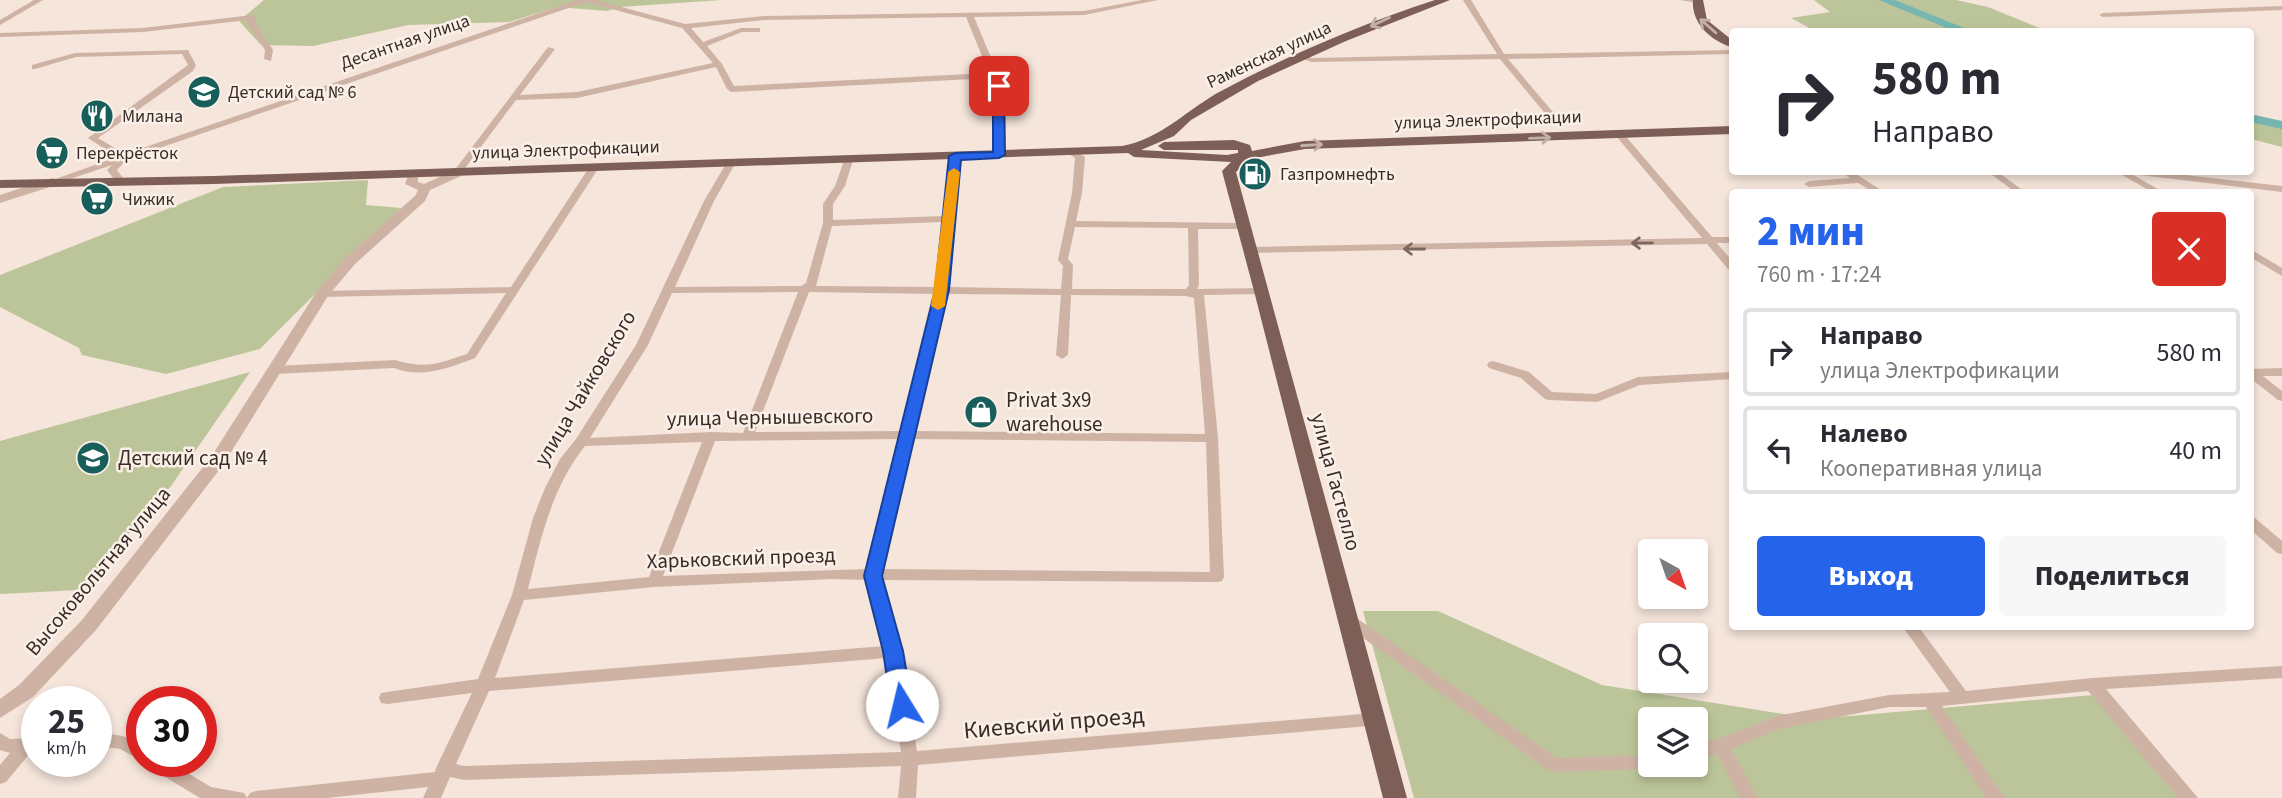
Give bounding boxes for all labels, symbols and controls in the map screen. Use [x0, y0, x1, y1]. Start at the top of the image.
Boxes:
street label: Десантная улица [337, 8, 473, 76]
street label: Раменская улица [1203, 15, 1335, 95]
one-way arrow [1370, 16, 1391, 30]
one-way arrow [1699, 18, 1717, 34]
text: 580 m [1872, 44, 2001, 114]
pin [969, 56, 1029, 116]
icon: right [1757, 56, 1848, 147]
icon: arrive [980, 67, 1018, 105]
school or university icon: Детский сад № 6 [185, 73, 223, 111]
place label: Детский сад № 6 [228, 80, 356, 105]
restaurant icon: Милана [78, 97, 116, 135]
place label: Милана [122, 104, 183, 129]
street label: улица Электрофикации [1394, 104, 1582, 136]
text: Направо [1872, 109, 1994, 155]
one-way arrow [1528, 131, 1551, 144]
supermarket icon: Перекрёсток [33, 134, 71, 172]
street label: улица Электрофикации [472, 134, 660, 166]
one-way arrow [1300, 138, 1323, 151]
place label: Перекрёсток [76, 141, 178, 166]
fuel station icon: Газпромнефть [1236, 155, 1274, 193]
place label: Газпромнефть [1280, 162, 1395, 187]
supermarket icon: Чижик [78, 180, 116, 218]
place label: Чижик [122, 187, 174, 212]
text: 2 мин [1757, 202, 1865, 262]
button: close [2152, 212, 2226, 286]
one-way arrow [1630, 236, 1653, 250]
one-way arrow [1403, 242, 1426, 256]
text: 760 m · 17:24 [1757, 258, 1881, 291]
street label: улица Чайковского [527, 305, 643, 471]
text: Направо [1820, 317, 1923, 354]
icon: right [1761, 333, 1799, 371]
text: 580 m [2156, 334, 2222, 371]
text: улица Электрофикации [1820, 354, 2060, 387]
place label: Privat 3x9 warehouse [1006, 385, 1102, 439]
shop icon: Privat 3x9 warehouse [962, 393, 1000, 431]
street label: улица Чернышевского [666, 400, 874, 434]
street label: улица Гастелло [1303, 410, 1369, 554]
text: Налево [1820, 415, 1908, 452]
icon: left [1761, 431, 1799, 469]
text: 40 m [2169, 432, 2222, 469]
school or university icon: Детский сад № 4 [74, 439, 112, 477]
place label: Детский сад № 4 [118, 443, 268, 473]
text: Кооперативная улица [1820, 452, 2042, 485]
street label: Высоковольтная улица [18, 480, 178, 662]
button: Выход [1757, 536, 1985, 616]
button: Поделиться [1999, 536, 2226, 616]
north arrow [1638, 539, 1708, 609]
map controls [1638, 539, 1708, 777]
street label: Харьковский проезд [646, 540, 836, 576]
button: search [1638, 623, 1708, 693]
position arrow [865, 668, 939, 742]
speed limit sign: 30 [126, 686, 217, 777]
text: 25 [48, 697, 85, 747]
street label: Киевский проезд [962, 698, 1146, 748]
button: layers [1638, 707, 1708, 777]
text: km/h [47, 736, 86, 761]

